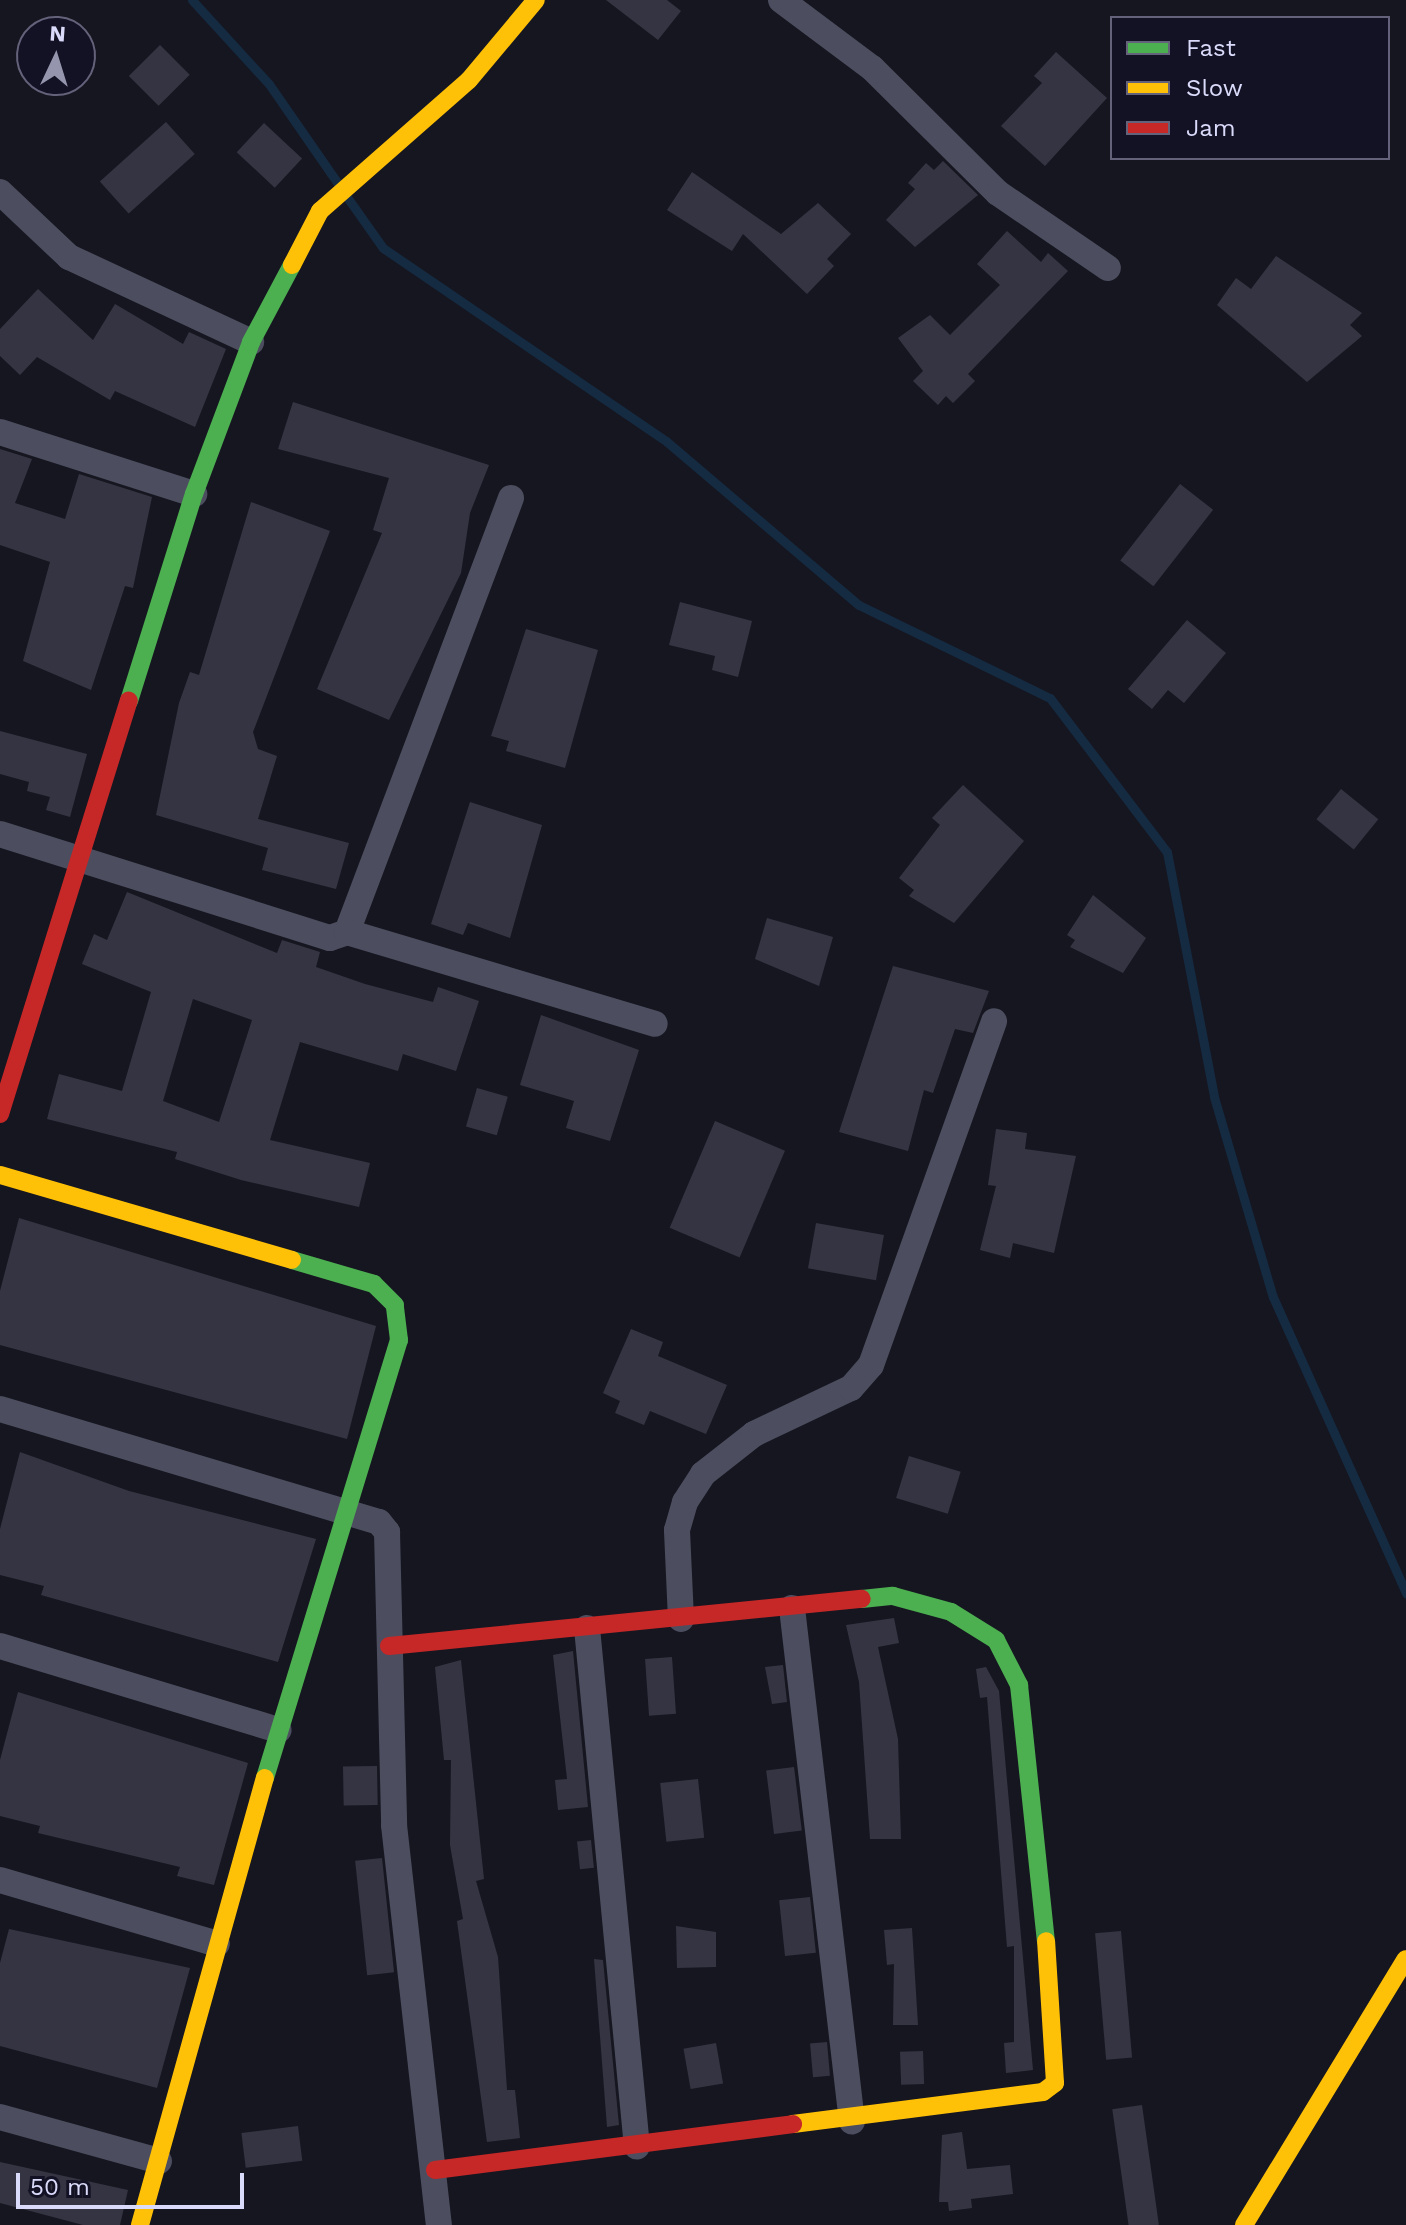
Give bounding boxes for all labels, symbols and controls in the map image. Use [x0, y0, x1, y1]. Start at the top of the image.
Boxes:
north arrow [16, 16, 96, 96]
legend [1110, 16, 1390, 160]
text: N [49, 21, 67, 47]
text: Fast [1186, 34, 1236, 62]
text: Slow [1186, 74, 1243, 102]
text: Jam [1186, 114, 1236, 142]
scale bar [20, 2157, 248, 2207]
text: 50 m [30, 2173, 90, 2201]

